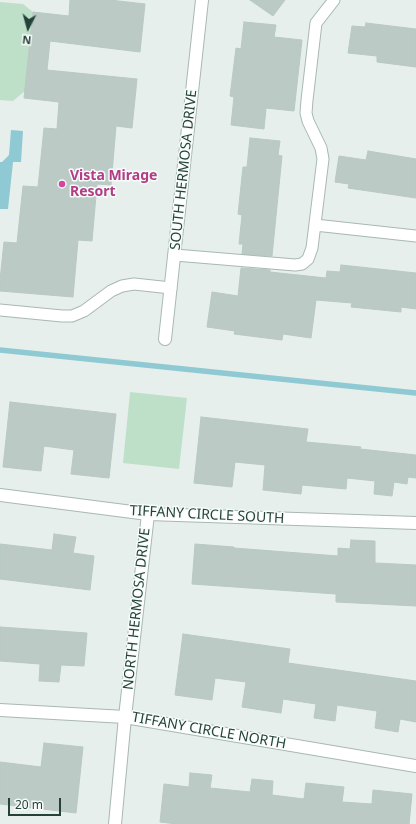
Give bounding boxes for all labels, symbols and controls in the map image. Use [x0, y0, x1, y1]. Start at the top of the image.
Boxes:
north arrow [8, 8, 48, 48]
text: N [21, 33, 32, 48]
street label: SOUTH HERMOSA DRIVE [167, 89, 201, 251]
place label: Vista Mirage Resort [70, 168, 157, 200]
marker: Vista Mirage Resort [57, 179, 67, 189]
street label: TIFFANY CIRCLE SOUTH [129, 503, 285, 527]
street label: NORTH HERMOSA DRIVE [120, 527, 154, 691]
street label: TIFFANY CIRCLE NORTH [131, 709, 287, 753]
scale bar [10, 790, 63, 816]
text: 20 m [15, 796, 43, 813]

